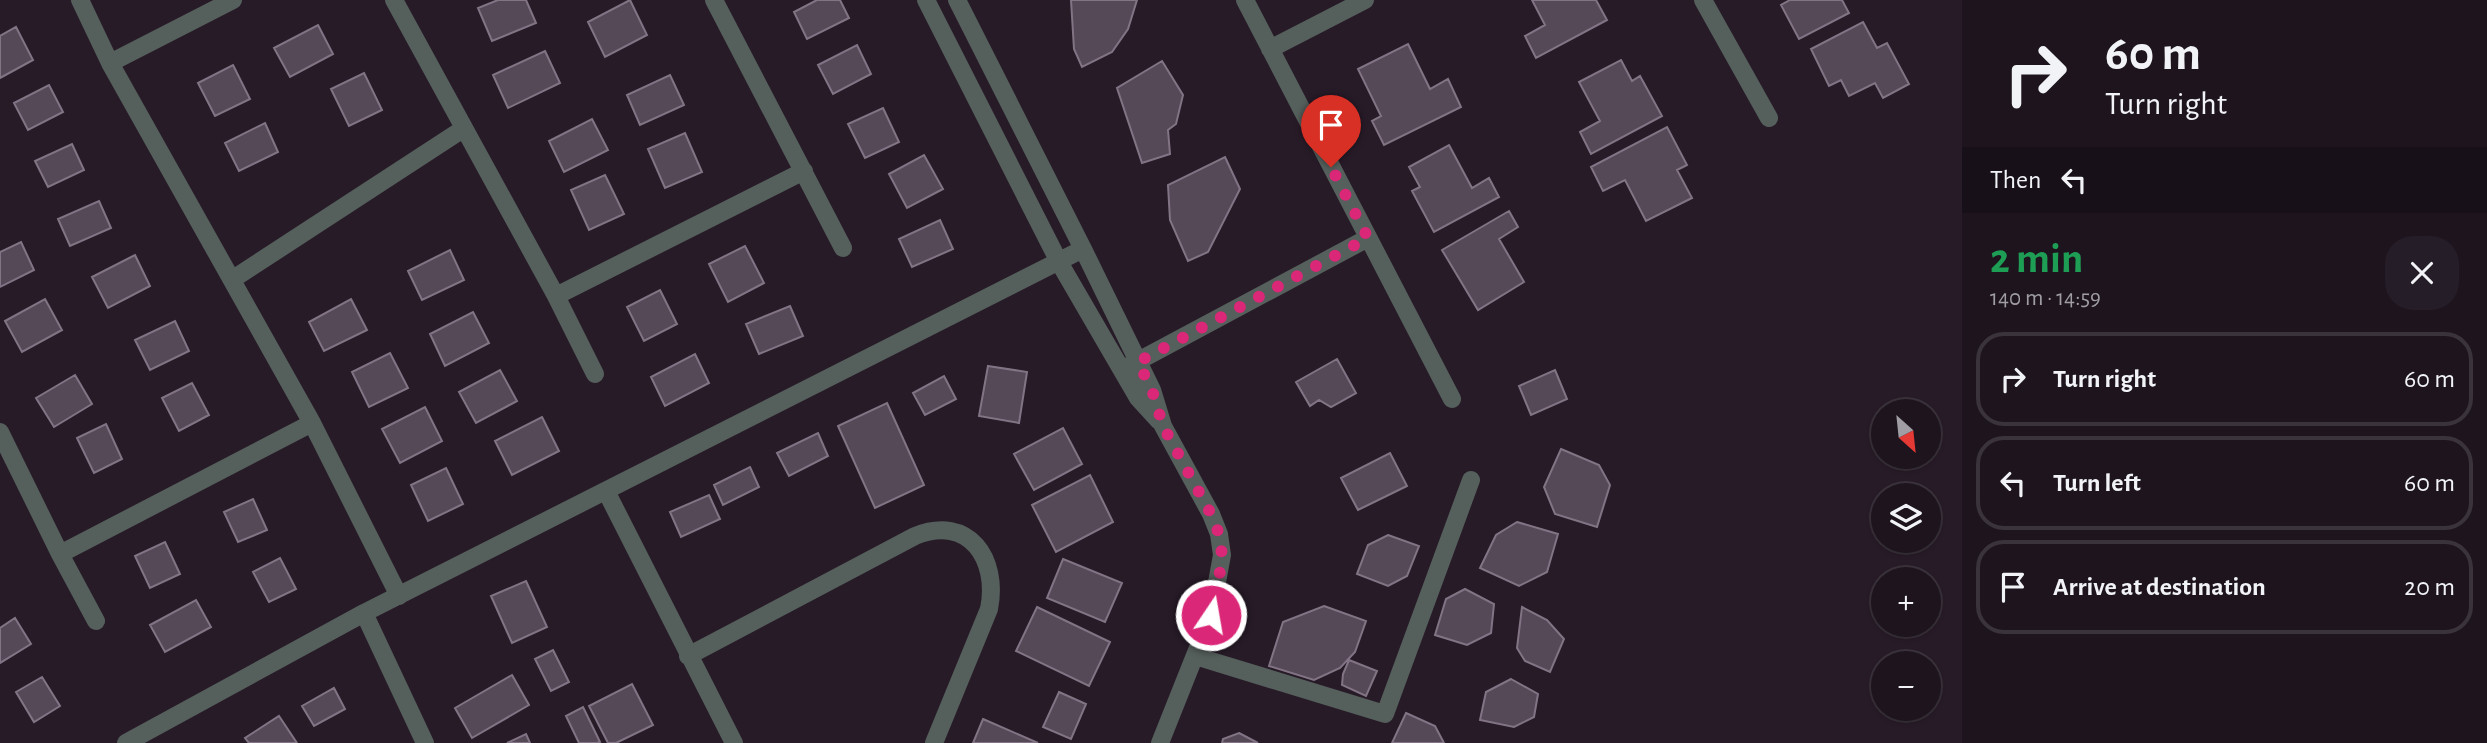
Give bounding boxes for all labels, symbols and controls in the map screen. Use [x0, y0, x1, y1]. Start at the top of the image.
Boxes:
icon: right [1990, 28, 2081, 119]
text: 60 m [2105, 30, 2201, 79]
text: Turn right [2105, 88, 2227, 120]
pin [1301, 95, 1361, 167]
icon: arrive [1312, 106, 1350, 144]
icon: left [2055, 161, 2093, 199]
text: Then [1990, 167, 2041, 193]
button: close [2385, 236, 2459, 310]
text: 2 min [1990, 238, 2083, 280]
text: 140 m · 14:59 [1990, 287, 2101, 310]
icon: right [1994, 360, 2032, 398]
text: Turn right [2053, 366, 2156, 392]
text: 60 m [2404, 366, 2455, 392]
north arrow [1871, 399, 1941, 469]
map controls [1871, 399, 1941, 721]
icon: left [1994, 464, 2032, 502]
text: Turn left [2053, 470, 2141, 496]
text: 60 m [2404, 470, 2455, 496]
button: layers [1871, 483, 1941, 553]
button: + [1871, 567, 1941, 637]
icon: arrive [1994, 568, 2032, 606]
text: Arrive at destination [2053, 574, 2266, 600]
text: 20 m [2404, 574, 2455, 600]
position arrow [1174, 578, 1248, 652]
button: − [1871, 651, 1941, 721]

